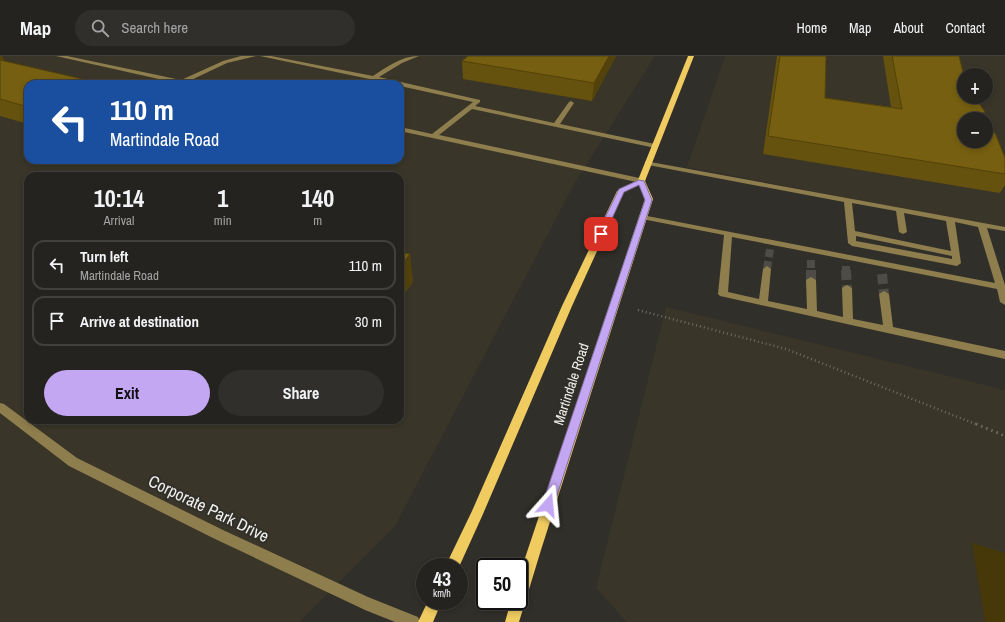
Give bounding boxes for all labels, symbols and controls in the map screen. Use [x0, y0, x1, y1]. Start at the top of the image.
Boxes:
search box [75, 10, 355, 46]
text: Map [20, 15, 51, 41]
icon: search [89, 17, 111, 39]
text: Search here [121, 17, 188, 38]
text: Home [796, 19, 827, 37]
text: Map [849, 19, 871, 37]
text: About [893, 19, 923, 37]
text: Contact [945, 19, 985, 37]
map controls [957, 68, 993, 148]
button: + [957, 68, 993, 104]
text: 110 m [110, 91, 174, 129]
icon: left [44, 96, 96, 148]
button: − [957, 112, 993, 148]
text: Martindale Road [110, 127, 219, 152]
text: 10:14 [94, 182, 144, 214]
text: 1 [217, 182, 228, 214]
text: 140 [301, 182, 334, 214]
text: Arrival [104, 212, 134, 229]
text: min [214, 212, 232, 229]
text: m [313, 212, 322, 229]
pin [584, 217, 618, 251]
icon: arrive [590, 223, 612, 245]
text: Turn left [80, 246, 128, 267]
icon: left [46, 254, 68, 276]
text: 110 m [349, 255, 382, 276]
text: Martindale Road [80, 267, 159, 284]
icon: arrive [46, 310, 68, 332]
text: Arrive at destination [80, 311, 199, 332]
text: 30 m [355, 311, 382, 332]
street label: Martindale Road [549, 341, 593, 427]
button: Exit [44, 370, 210, 416]
button: Share [218, 370, 384, 416]
street label: Corporate Park Drive [145, 469, 273, 547]
position arrow [527, 484, 569, 526]
speed limit sign: 50 [476, 558, 528, 610]
text: 43 [433, 565, 451, 592]
text: km/h [433, 587, 451, 600]

